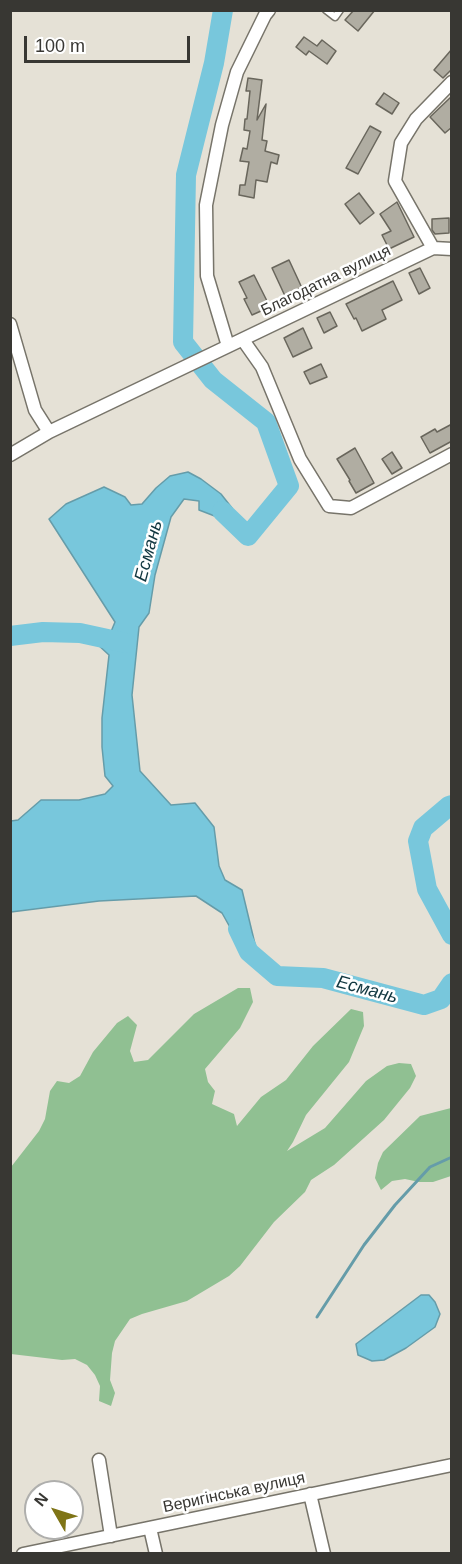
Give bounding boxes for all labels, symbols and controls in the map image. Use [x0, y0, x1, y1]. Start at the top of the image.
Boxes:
scale bar [27, 24, 194, 62]
text: 100 m [35, 36, 85, 56]
street label: Благодатна вулиця [258, 241, 394, 321]
water label: Есмань [130, 518, 168, 584]
water label: Есмань [334, 971, 400, 1009]
street label: Веригінська вулиця [161, 1469, 307, 1517]
north arrow [24, 1480, 84, 1540]
text: N [31, 1490, 51, 1509]

